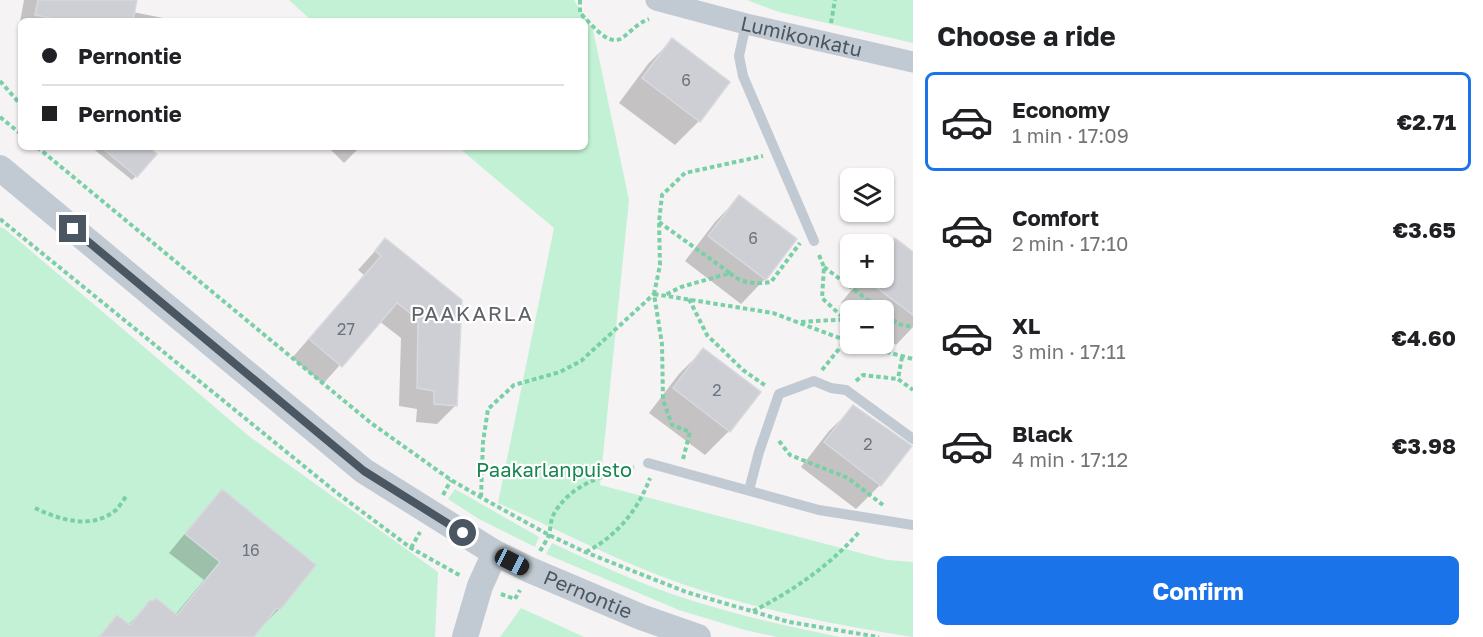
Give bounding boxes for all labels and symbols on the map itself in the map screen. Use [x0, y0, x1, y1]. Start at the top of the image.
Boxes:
street label: Lumikonkatu [739, 10, 865, 61]
house number: 6 [681, 70, 691, 90]
route end [59, 215, 86, 242]
house number: 6 [748, 228, 758, 248]
district label: PAAKARLA [411, 300, 533, 326]
house number: 27 [337, 319, 355, 339]
house number: 2 [712, 380, 722, 400]
house number: 2 [863, 434, 873, 454]
park label: Paakarlanpuisto [476, 457, 632, 481]
route start [449, 519, 476, 546]
house number: 16 [242, 540, 260, 560]
car [492, 546, 532, 578]
street label: Pernontie [541, 564, 636, 623]

